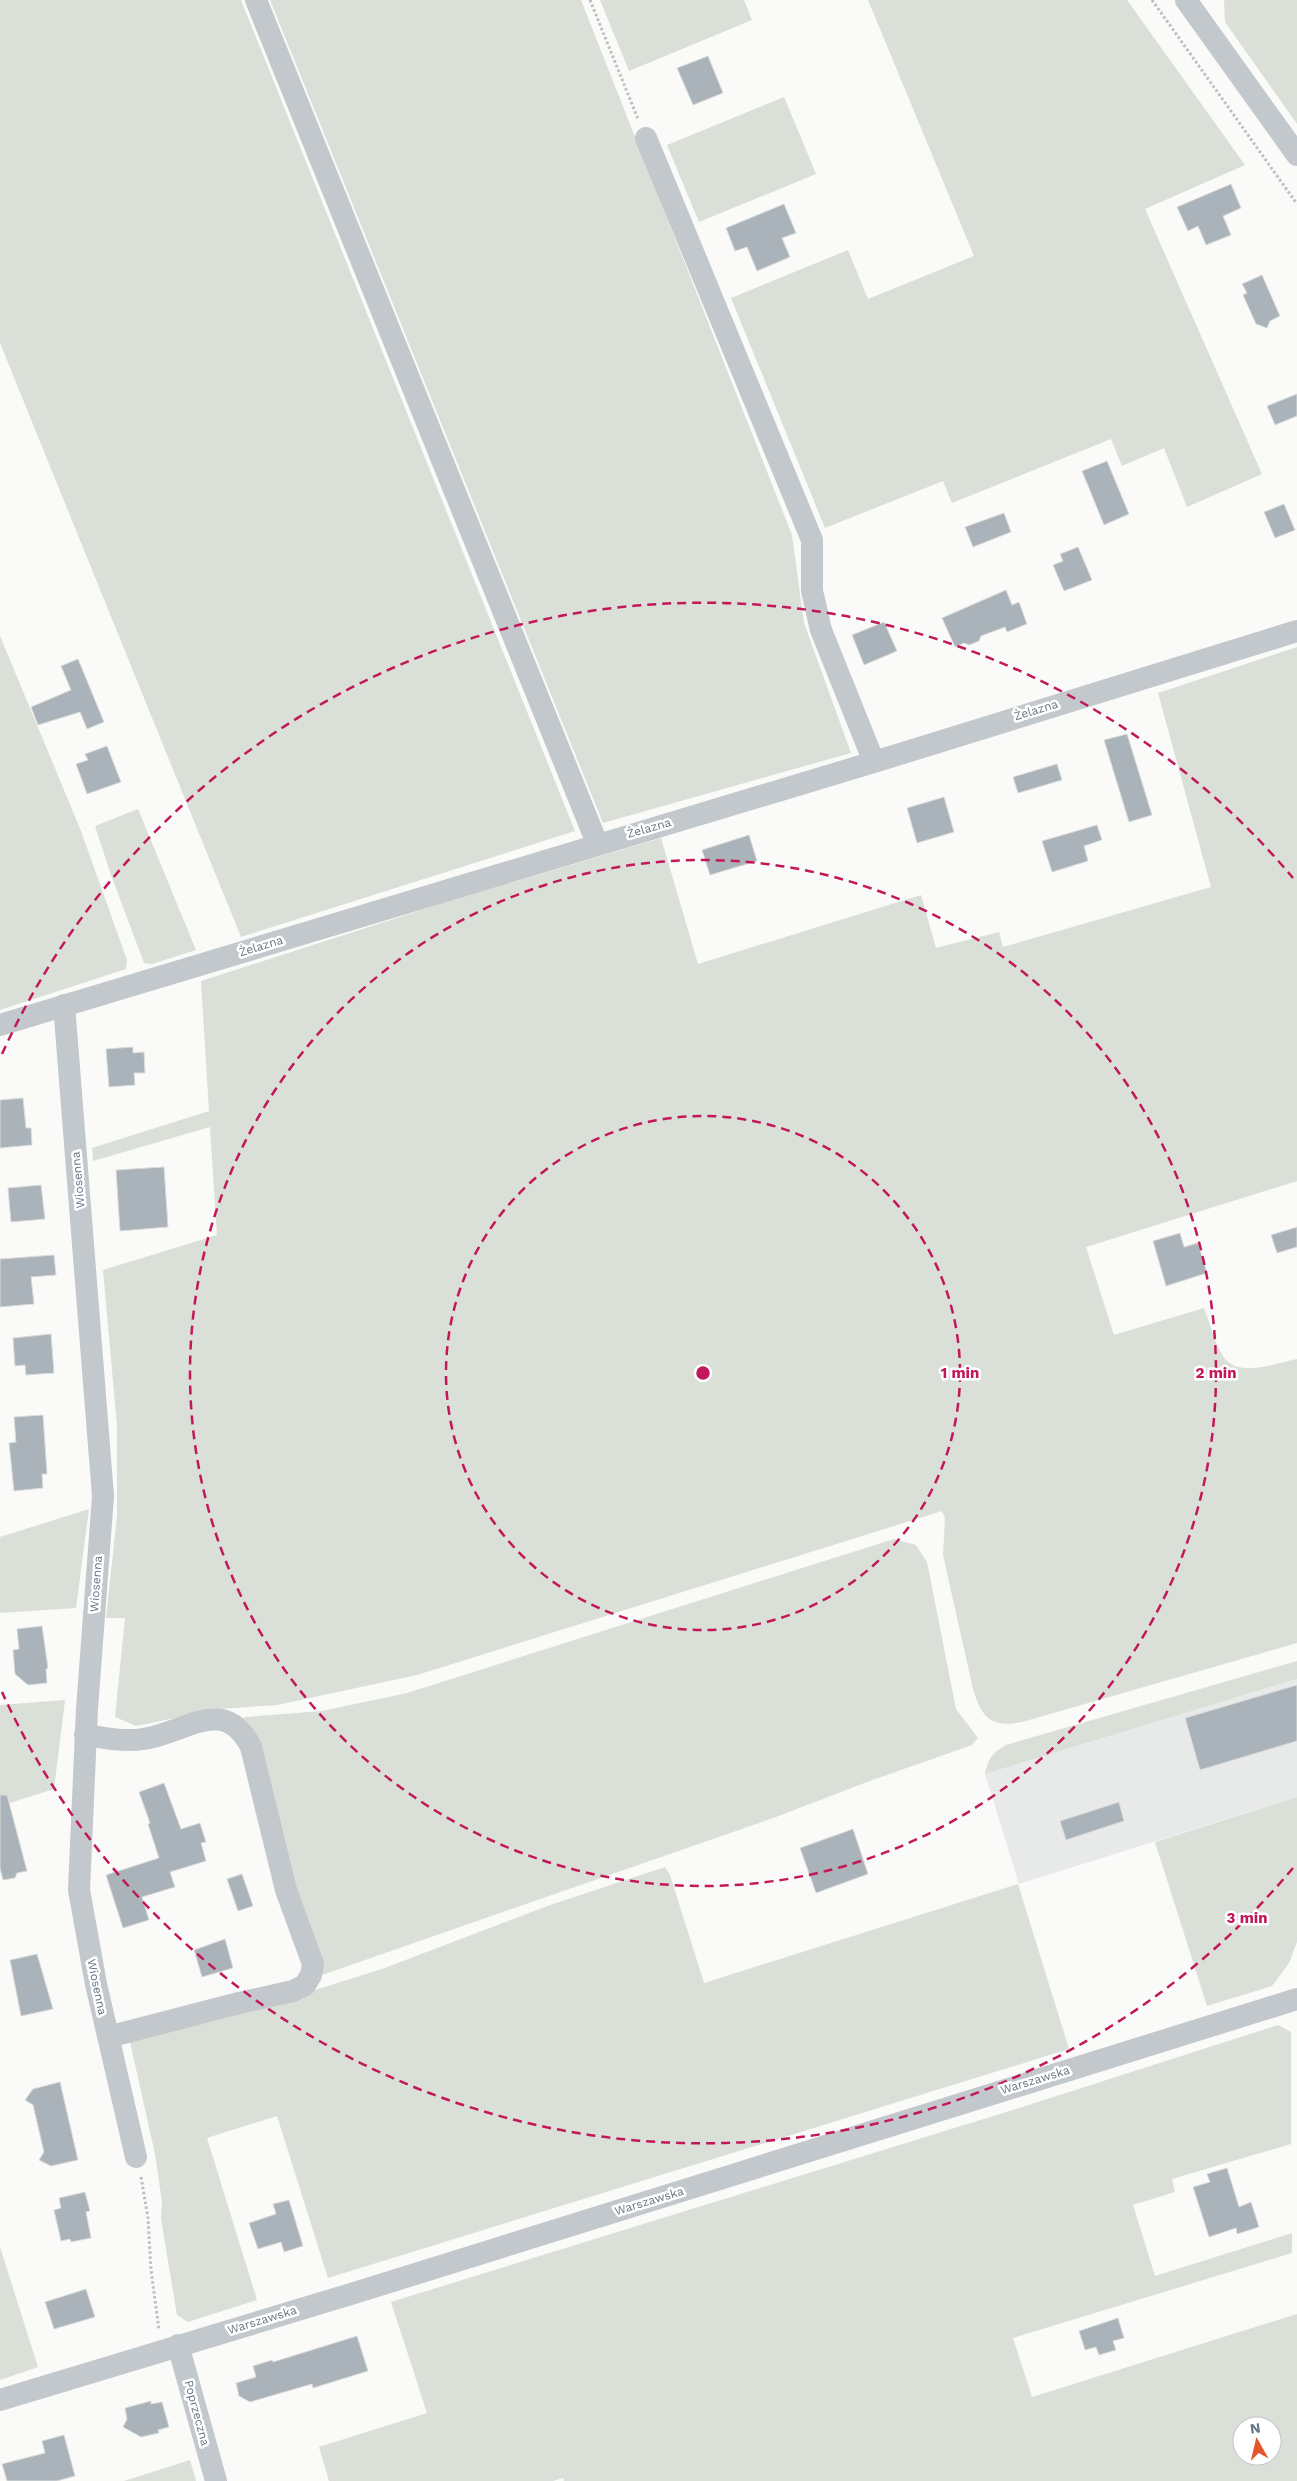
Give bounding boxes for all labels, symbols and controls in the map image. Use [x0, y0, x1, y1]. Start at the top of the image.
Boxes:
street label: Żelazna [1012, 697, 1060, 723]
street label: Żelazna [625, 815, 673, 841]
street label: Żelazna [237, 933, 285, 959]
street label: Wiosenna [69, 1151, 87, 1209]
centre of rings [694, 1364, 712, 1382]
text: 1 min [941, 1364, 979, 1382]
text: 2 min [1195, 1364, 1237, 1382]
street label: Wiosenna [87, 1555, 105, 1613]
text: 3 min [1227, 1909, 1267, 1927]
street label: Wiosenna [84, 1958, 110, 2016]
street label: Warszawska [999, 2063, 1071, 2097]
street label: Warszawska [613, 2184, 685, 2218]
street label: Warszawska [226, 2303, 298, 2337]
street label: Poprzeczna [182, 2379, 213, 2448]
north arrow [1232, 2416, 1282, 2466]
text: N [1249, 2419, 1261, 2437]

